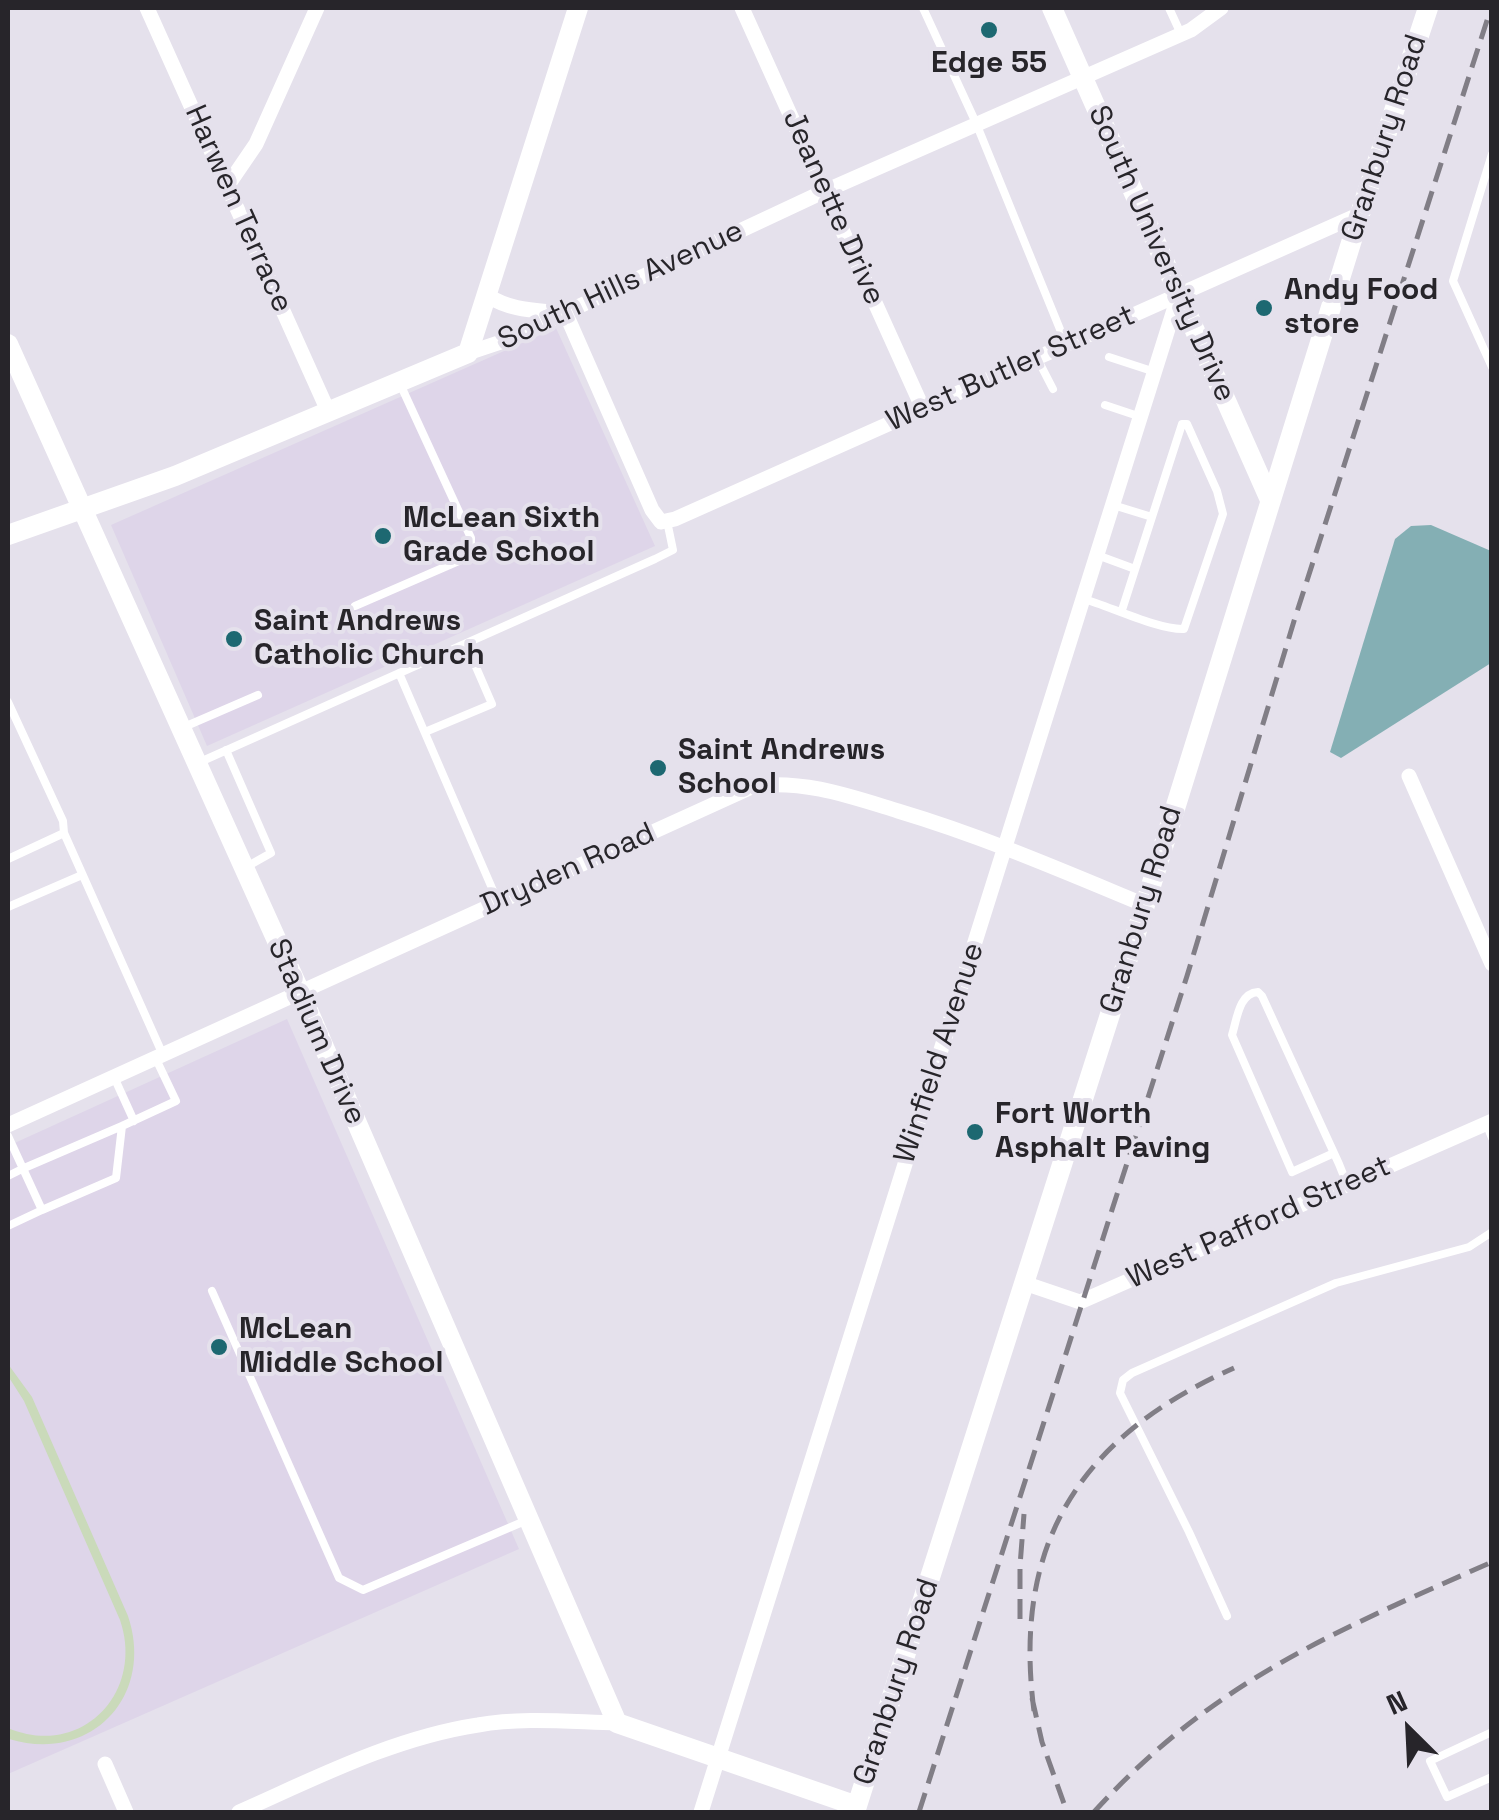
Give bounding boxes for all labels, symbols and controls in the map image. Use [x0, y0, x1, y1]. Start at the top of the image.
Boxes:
marker: Edge 55 [978, 19, 1000, 41]
street label: Granbury Road [1335, 30, 1435, 246]
place label: Edge 55 [931, 46, 1047, 82]
street label: Harwen Terrace [176, 100, 300, 318]
street label: South University Drive [1079, 100, 1243, 408]
street label: Jeanette Drive [774, 105, 892, 311]
street label: South Hills Avenue [493, 213, 749, 359]
place label: Andy Food store [1284, 273, 1438, 344]
marker: Andy Food store [1253, 297, 1275, 319]
street label: West Butler Street [881, 298, 1141, 440]
place label: McLean Sixth Grade School [403, 501, 600, 572]
marker: McLean Sixth Grade School [372, 525, 394, 547]
place label: Saint Andrews Catholic Church [254, 604, 485, 674]
marker: Saint Andrews Catholic Church [223, 628, 245, 650]
place label: Saint Andrews School [678, 733, 885, 804]
marker: Saint Andrews School [647, 757, 669, 779]
street label: Granbury Road [1093, 802, 1191, 1018]
street label: Dryden Road [476, 816, 660, 924]
street label: Stadium Drive [259, 934, 373, 1130]
street label: Winfield Avenue [887, 938, 993, 1168]
place label: Fort Worth Asphalt Paving [995, 1097, 1210, 1168]
marker: Fort Worth Asphalt Paving [964, 1121, 986, 1143]
street label: West Pafford Street [1122, 1149, 1396, 1297]
place label: McLean Middle School [239, 1312, 444, 1382]
marker: McLean Middle School [208, 1336, 230, 1358]
street label: Granbury Road [847, 1574, 947, 1790]
north arrow [1359, 1680, 1459, 1780]
text: N [1381, 1682, 1413, 1723]

